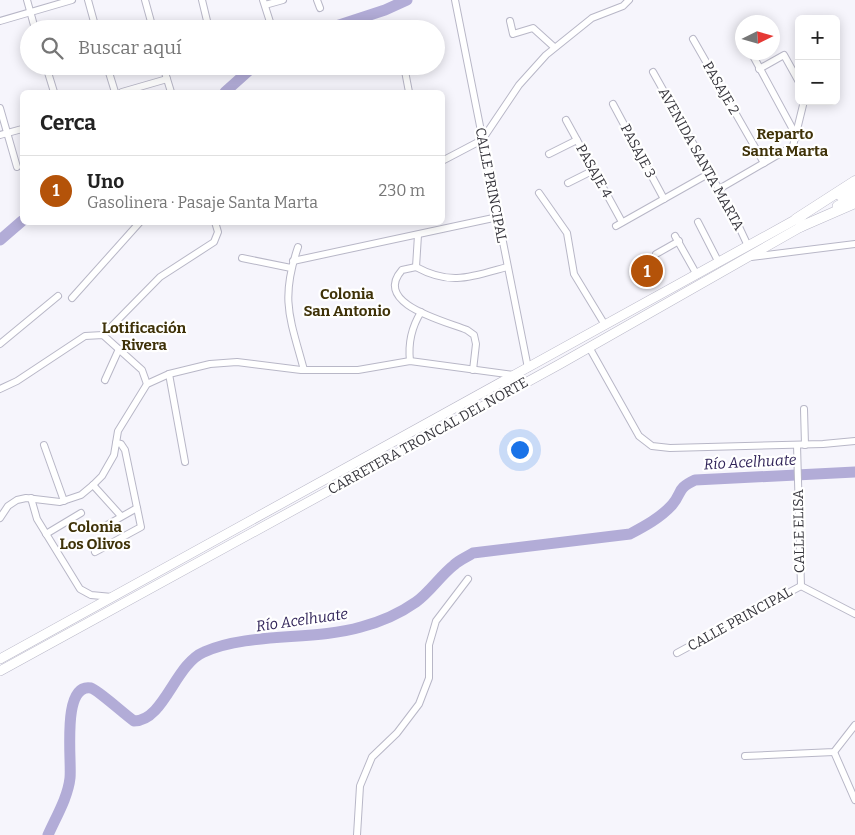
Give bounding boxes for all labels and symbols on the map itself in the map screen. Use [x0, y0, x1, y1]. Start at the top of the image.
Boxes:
north arrow [735, 15, 780, 60]
street label: PASAJE 2 [699, 59, 743, 117]
street label: AVENIDA SANTA MARTA [655, 85, 747, 233]
street label: PASAJE 3 [617, 121, 659, 181]
district label: Reparto Santa Marta [742, 125, 829, 160]
street label: CALLE PRINCIPAL [471, 126, 511, 244]
street label: PASAJE 4 [572, 141, 616, 201]
pin: 1 [631, 252, 663, 290]
district label: Colonia San Antonio [303, 285, 391, 320]
district label: Lotificación Rivera [102, 319, 187, 354]
street label: CARRETERA TRONCAL DEL NORTE [325, 374, 531, 498]
your location [507, 437, 533, 463]
water label: Río Acelhuate [703, 451, 797, 473]
street label: CALLE ELISA [790, 489, 808, 573]
district label: Colonia Los Olivos [59, 518, 131, 553]
street label: CALLE PRINCIPAL [685, 583, 796, 655]
water label: Río Acelhuate [255, 605, 350, 635]

